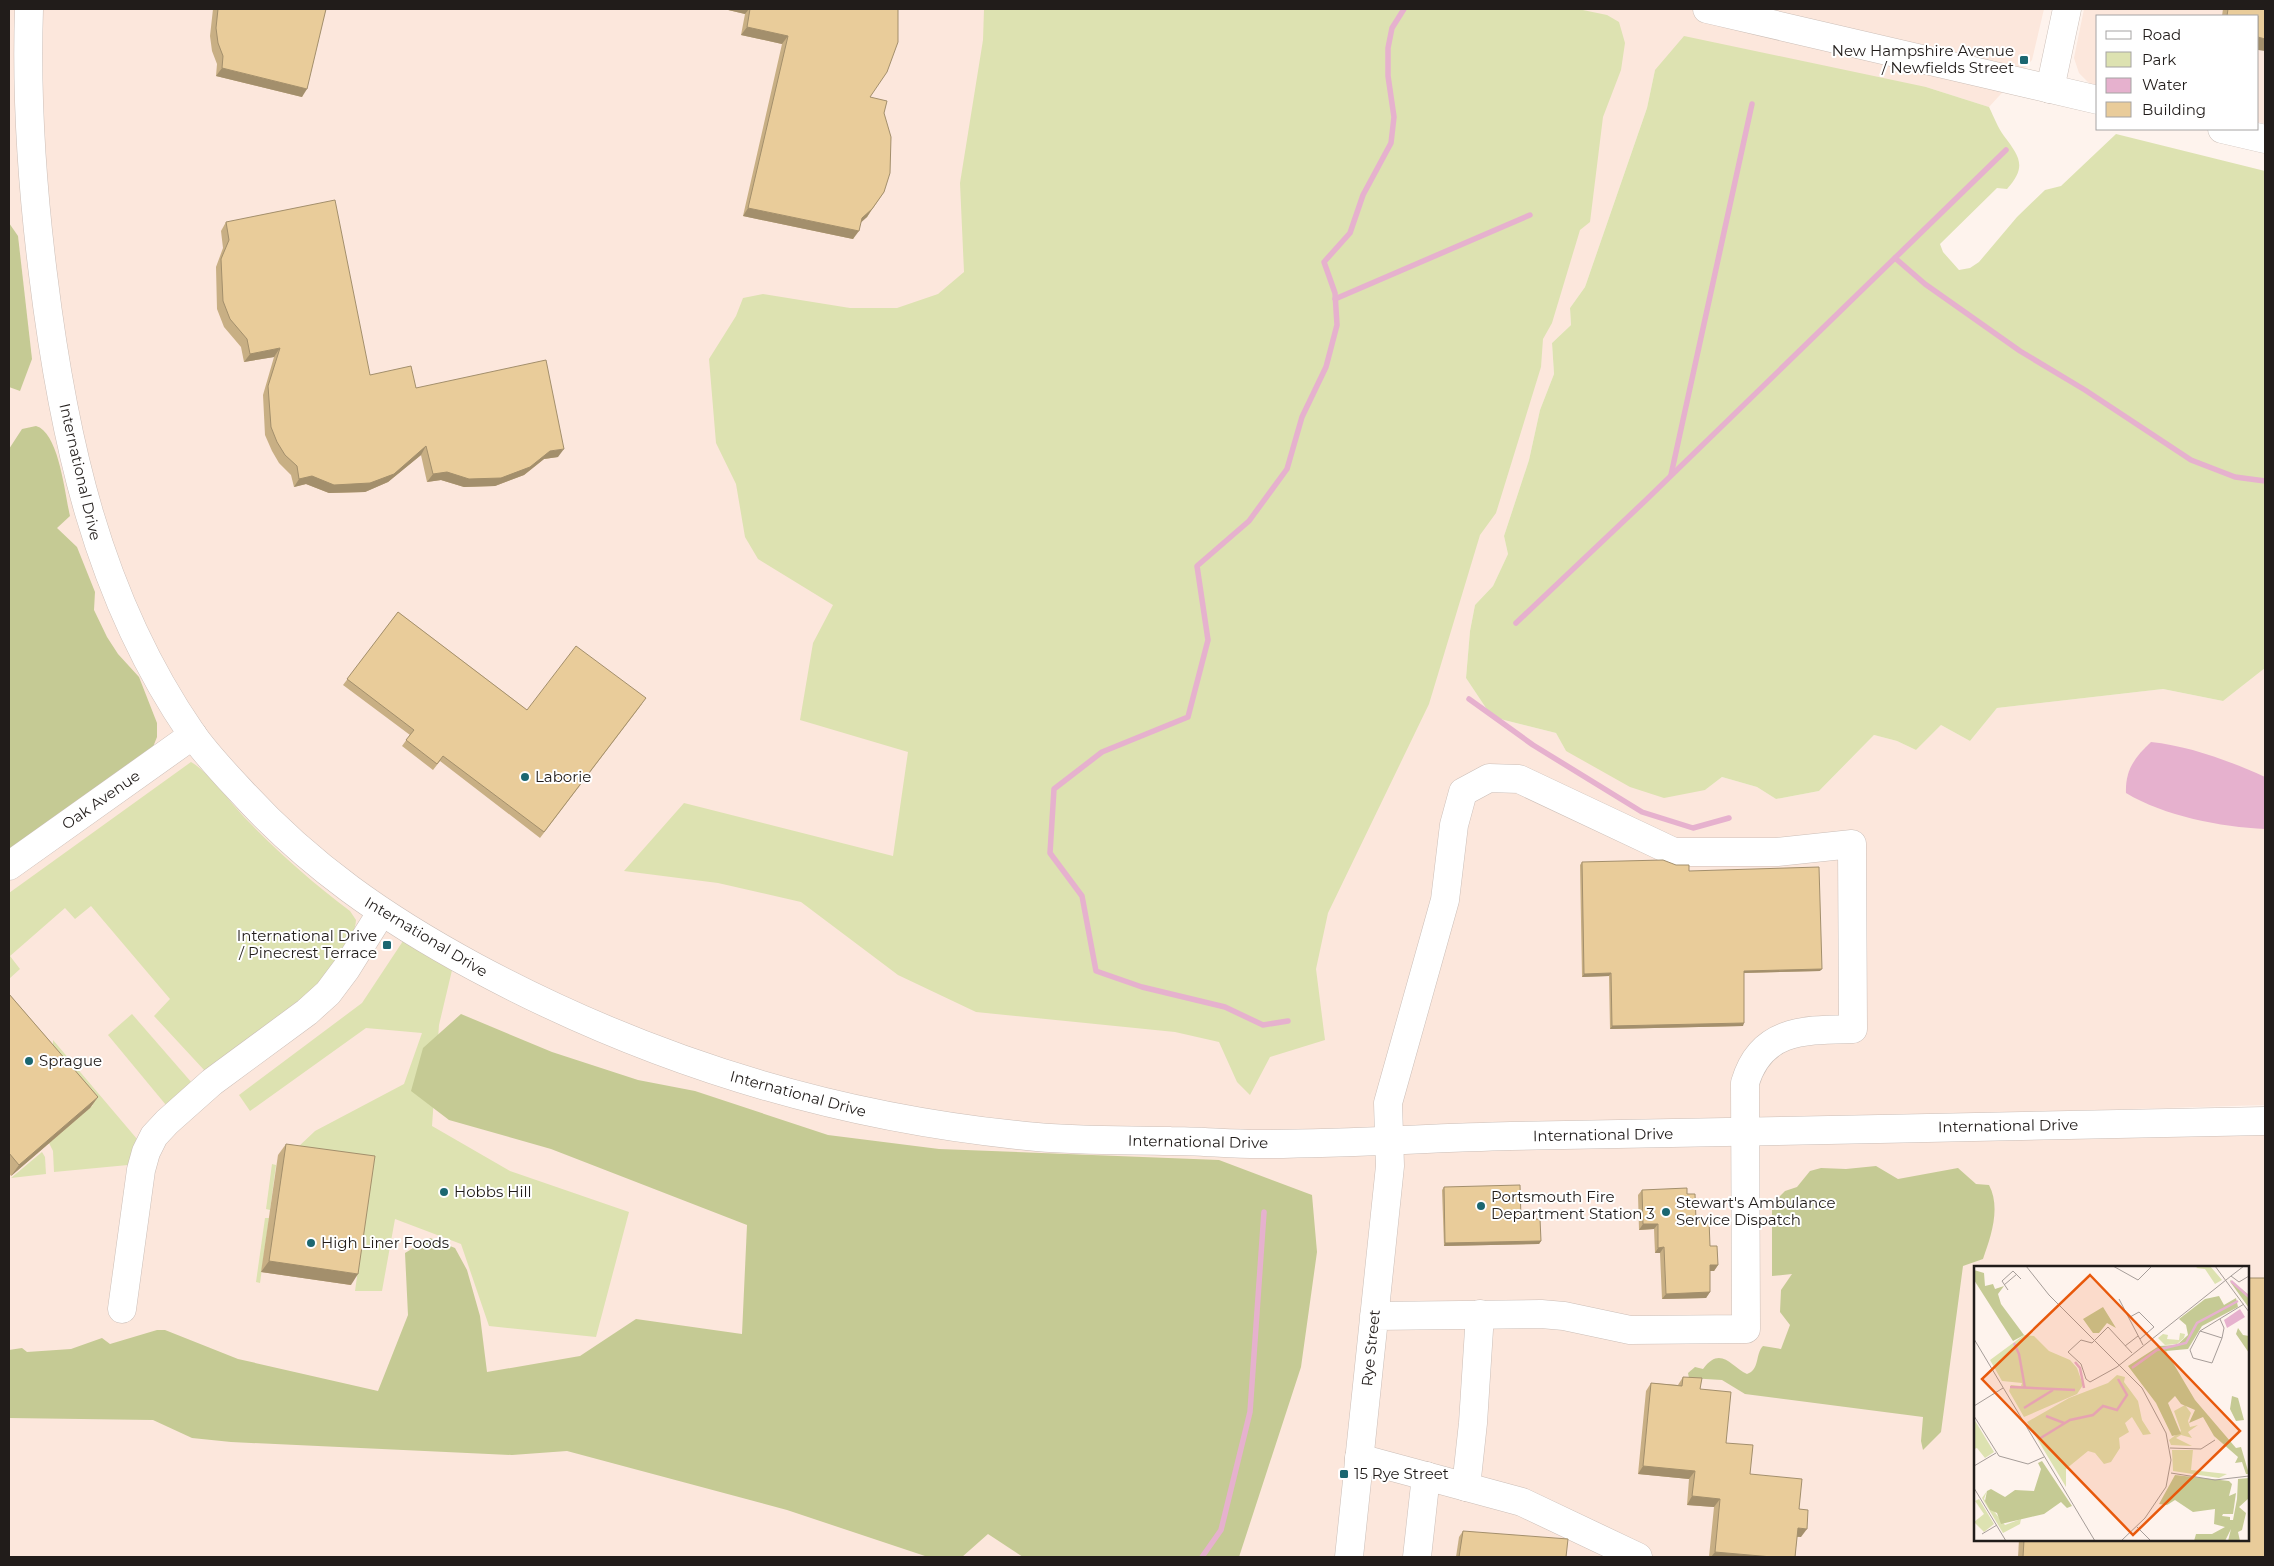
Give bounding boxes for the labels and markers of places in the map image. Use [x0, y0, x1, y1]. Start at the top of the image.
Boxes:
place label: New Hampshire Avenue / Newfields Street [1832, 41, 2014, 77]
marker: New Hampshire Avenue / Newfields Street [2018, 54, 2030, 66]
place label: Laborie [535, 767, 591, 786]
marker: Laborie [519, 771, 531, 783]
place label: International Drive / Pinecrest Terrace [237, 926, 377, 962]
marker: International Drive / Pinecrest Terrace [381, 939, 393, 951]
place label: Sprague [39, 1051, 102, 1070]
marker: Sprague [23, 1055, 35, 1067]
place label: Hobbs Hill [454, 1182, 532, 1201]
marker: Hobbs Hill [438, 1186, 450, 1198]
place label: Portsmouth Fire Department Station 3 [1491, 1187, 1655, 1223]
place label: Stewart's Ambulance Service Dispatch [1676, 1193, 1836, 1229]
marker: Portsmouth Fire Department Station 3 [1475, 1200, 1487, 1212]
marker: Stewart's Ambulance Service Dispatch [1660, 1206, 1672, 1218]
place label: High Liner Foods [321, 1233, 449, 1252]
marker: High Liner Foods [305, 1237, 317, 1249]
place label: 15 Rye Street [1354, 1464, 1449, 1483]
marker: 15 Rye Street [1338, 1468, 1350, 1480]

